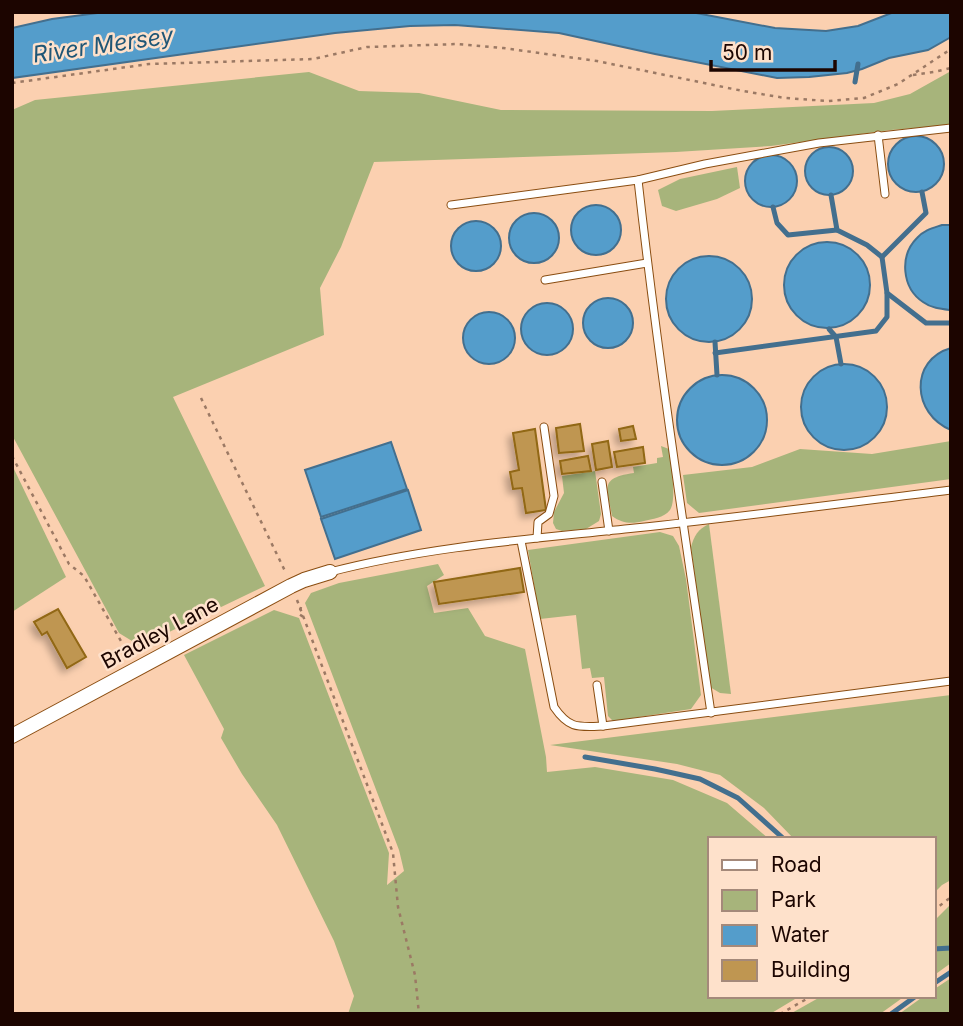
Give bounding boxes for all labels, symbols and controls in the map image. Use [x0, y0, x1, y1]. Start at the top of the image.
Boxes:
water label: River Mersey [31, 21, 176, 69]
scale bar [711, 28, 835, 72]
text: 50 m [722, 40, 772, 65]
street label: Bradley Lane [97, 591, 223, 674]
legend [708, 837, 935, 998]
text: Road [771, 852, 822, 877]
text: Park [771, 887, 816, 912]
text: Water [771, 922, 829, 947]
text: Building [771, 957, 851, 982]

